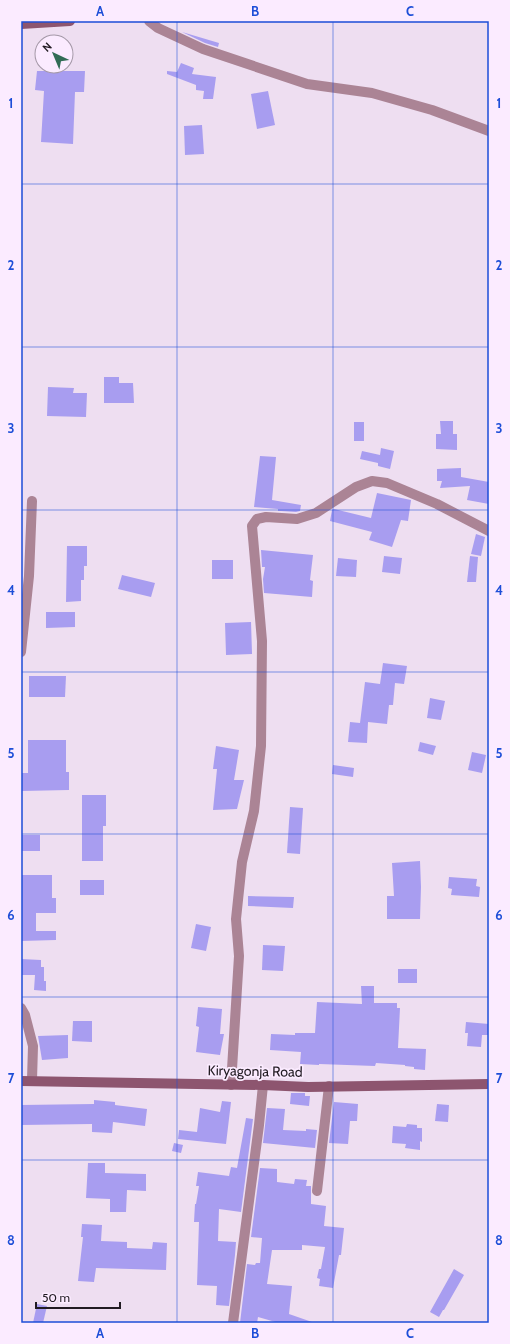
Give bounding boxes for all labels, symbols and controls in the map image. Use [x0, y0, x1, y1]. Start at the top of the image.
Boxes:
text: A [96, 3, 105, 19]
text: B [251, 3, 259, 19]
text: C [406, 3, 414, 19]
north arrow [34, 34, 74, 74]
text: N [39, 39, 55, 55]
text: 1 [9, 95, 13, 111]
text: 1 [497, 95, 501, 111]
text: 2 [8, 257, 15, 273]
text: 2 [496, 257, 503, 273]
text: 3 [7, 420, 15, 436]
text: 3 [495, 420, 503, 436]
text: 4 [7, 582, 15, 598]
text: 4 [495, 582, 503, 598]
text: 5 [8, 745, 15, 761]
text: 5 [496, 745, 503, 761]
text: 6 [7, 907, 15, 923]
text: 6 [495, 907, 503, 923]
street label: Kiryagonja Road [207, 1061, 303, 1081]
text: 7 [8, 1070, 15, 1086]
text: 7 [496, 1070, 503, 1086]
text: 8 [7, 1232, 15, 1248]
text: 8 [495, 1232, 503, 1248]
scale bar [36, 1284, 120, 1310]
text: 50 m [42, 1290, 70, 1305]
text: A [96, 1325, 105, 1341]
text: B [251, 1325, 259, 1341]
text: C [406, 1325, 414, 1341]

